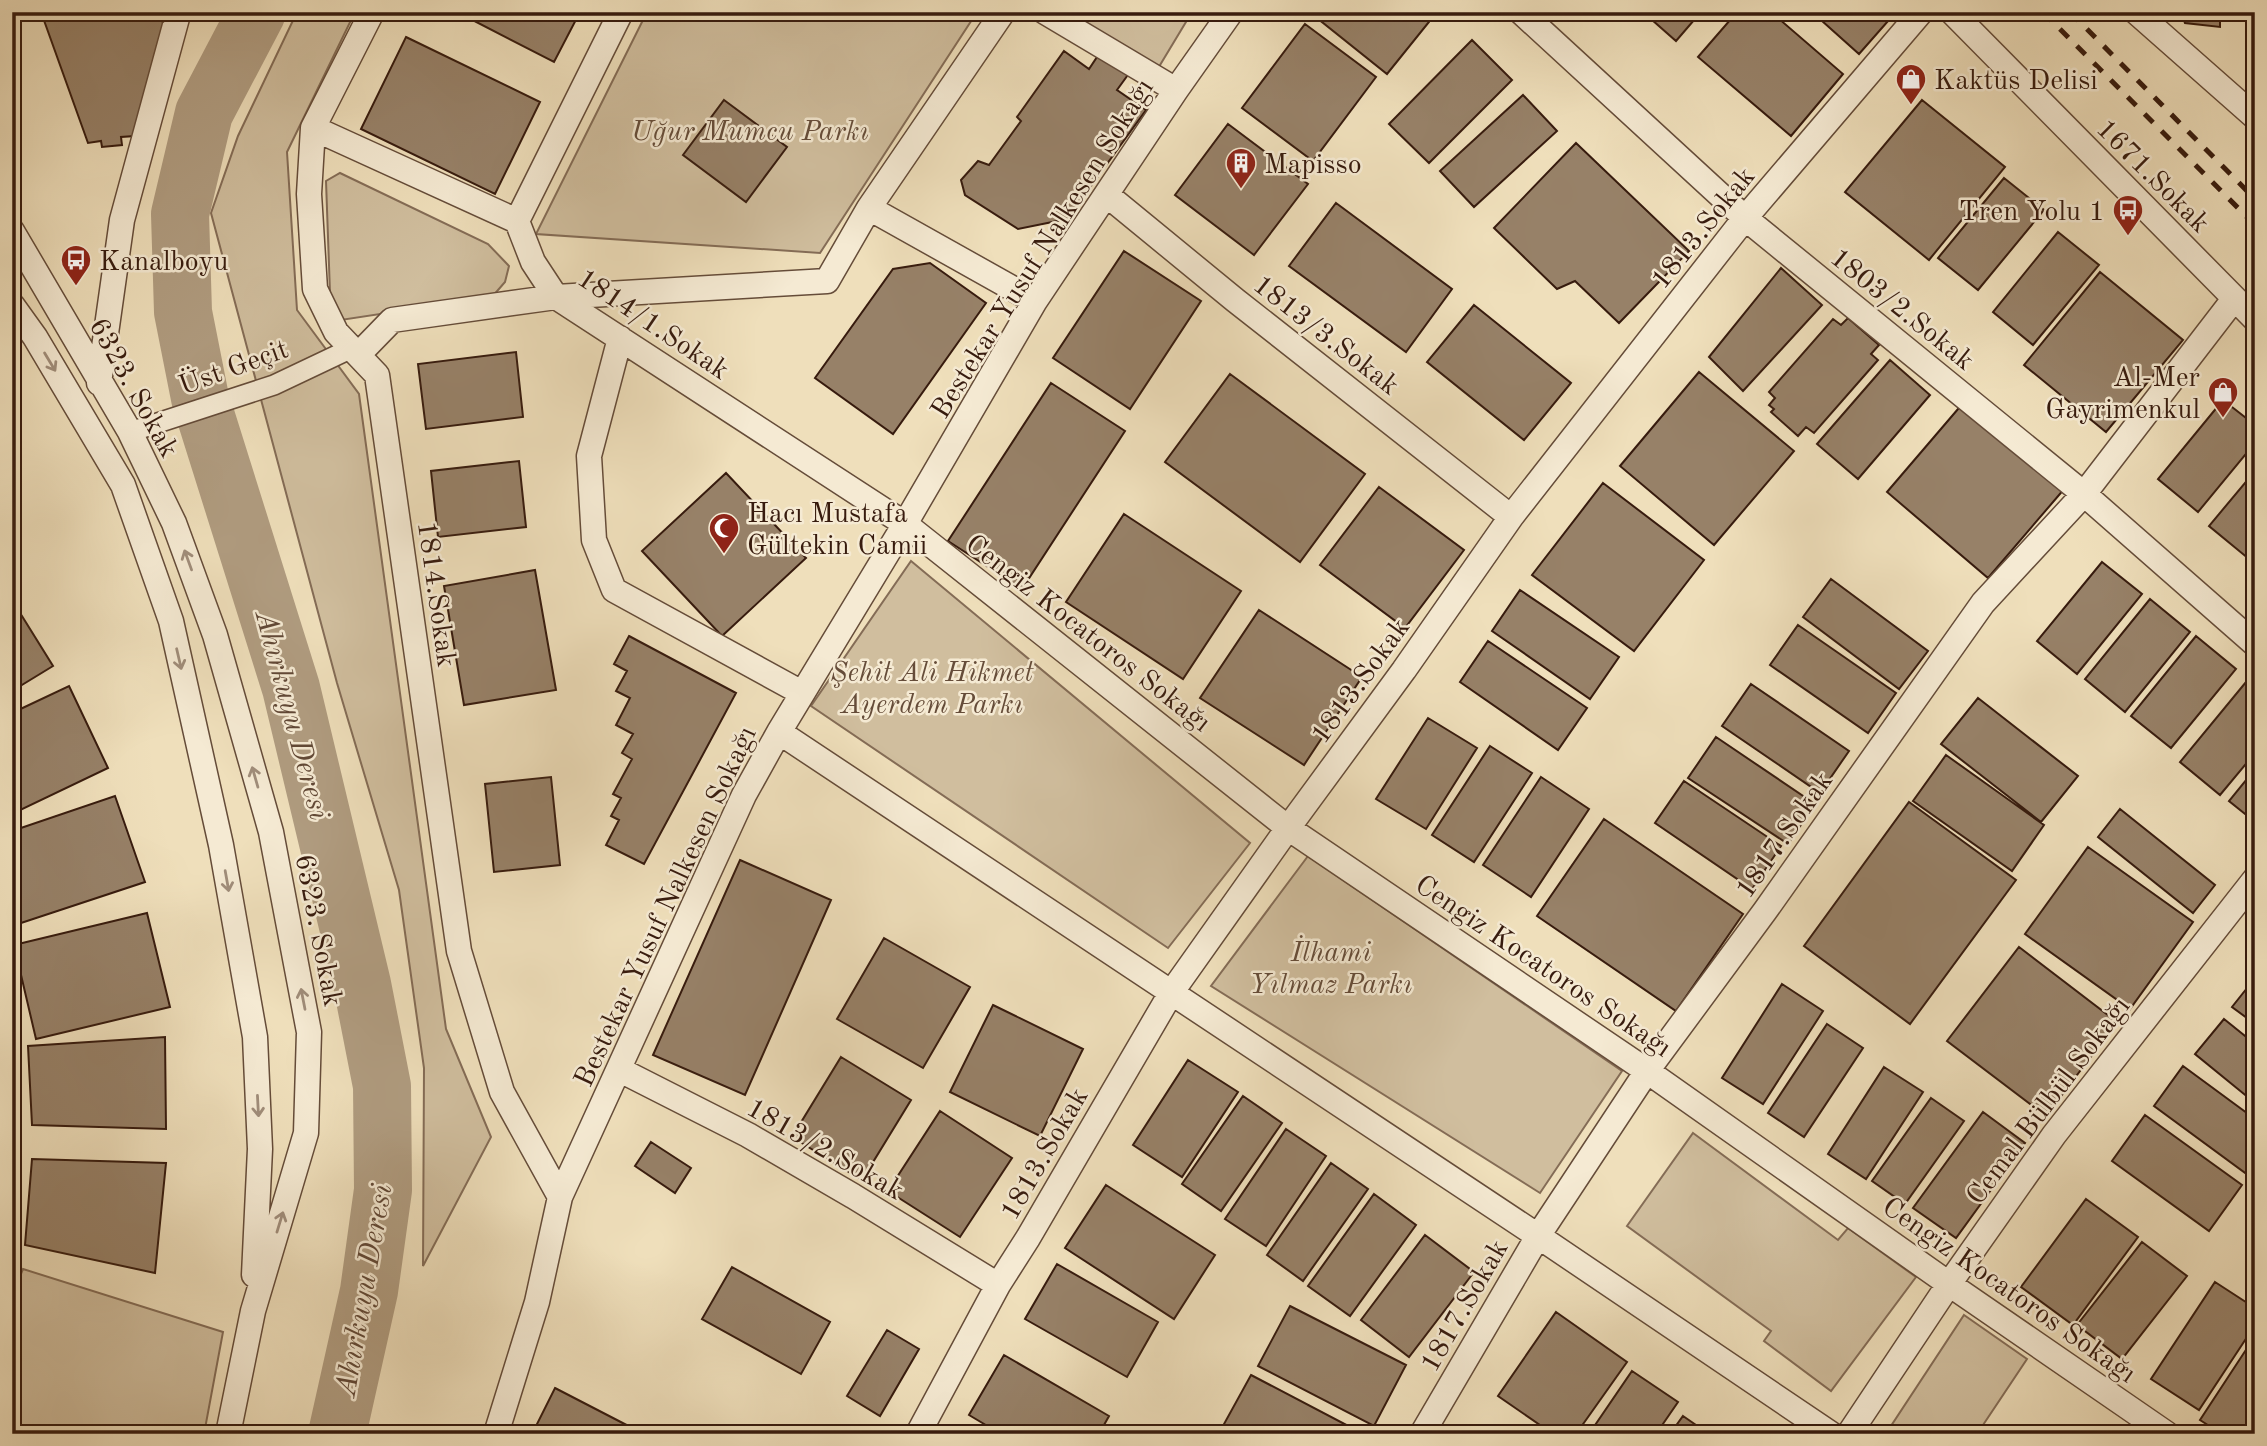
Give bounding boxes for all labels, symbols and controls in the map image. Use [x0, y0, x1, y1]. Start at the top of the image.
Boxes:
shop icon: Kaktüs Delisi [1894, 62, 1928, 106]
place label: Kaktüs Delisi [1934, 68, 2098, 96]
street label: Bestekar Yusuf Nalkesen Sokağı [927, 75, 1160, 424]
street label: 1671.Sokak [2090, 115, 2214, 239]
park label: Uğur Mumcu Parkı [631, 119, 869, 147]
building icon: Mapisso [1224, 146, 1258, 190]
place label: Mapisso [1264, 152, 1362, 180]
street label: 1813.Sokak [1647, 163, 1761, 295]
bus stop icon: Tren Yolu 1 [2111, 193, 2145, 237]
place label: Tren Yolu 1 [1959, 199, 2105, 227]
bus stop icon: Kanalboyu [59, 243, 93, 287]
street label: 1803/2.Sokak [1824, 244, 1978, 377]
place label: Kanalboyu [99, 249, 229, 277]
street label: 1814/1.Sokak [572, 265, 733, 386]
street label: 1813/3.Sokak [1247, 271, 1403, 402]
street label: 6323. Sokak [83, 314, 182, 463]
street label: Üst Geçit [174, 332, 292, 402]
one-way arrow [43, 352, 57, 372]
place label: Al-Mer Gayrimenkul [2045, 365, 2200, 425]
shop icon: Al-Mer Gayrimenkul [2206, 375, 2240, 419]
place label: Hacı Mustafa Gültekin Camii [747, 501, 927, 561]
mosque icon: Hacı Mustafa Gültekin Camii [707, 511, 741, 555]
street label: 1814.Sokak [411, 520, 459, 669]
street label: Cengiz Kocatoros Sokağı [960, 530, 1215, 738]
one-way arrow [180, 549, 193, 571]
water label: Ahırkuyu Deresi [248, 606, 333, 823]
street label: 1813.Sokak [1307, 614, 1416, 749]
one-way arrow [173, 647, 186, 670]
park label: Şehit Ali Hikmet Ayerdem Parkı [830, 660, 1035, 720]
street label: Bestekar Yusuf Nalkesen Sokağı [571, 723, 763, 1092]
one-way arrow [248, 766, 261, 788]
street label: 1817.Sokak [1732, 767, 1839, 904]
street label: 6323. Sokak [289, 852, 346, 1009]
one-way arrow [221, 869, 234, 892]
street label: Cengiz Kocatoros Sokağı [1409, 871, 1675, 1064]
park label: İlhami Yılmaz Parkı [1250, 935, 1412, 1000]
one-way arrow [295, 988, 309, 1011]
street label: Cemal Bülbül Sokağı [1962, 993, 2136, 1211]
street label: 1813.Sokak [997, 1084, 1094, 1225]
one-way arrow [252, 1094, 265, 1117]
street label: 1813/2.Sokak [741, 1095, 908, 1207]
water label: Ahırkuyu Deresi [331, 1182, 398, 1401]
street label: Cengiz Kocatoros Sokağı [1877, 1193, 2140, 1390]
one-way arrow [274, 1211, 287, 1233]
street label: 1817.Sokak [1417, 1236, 1514, 1377]

